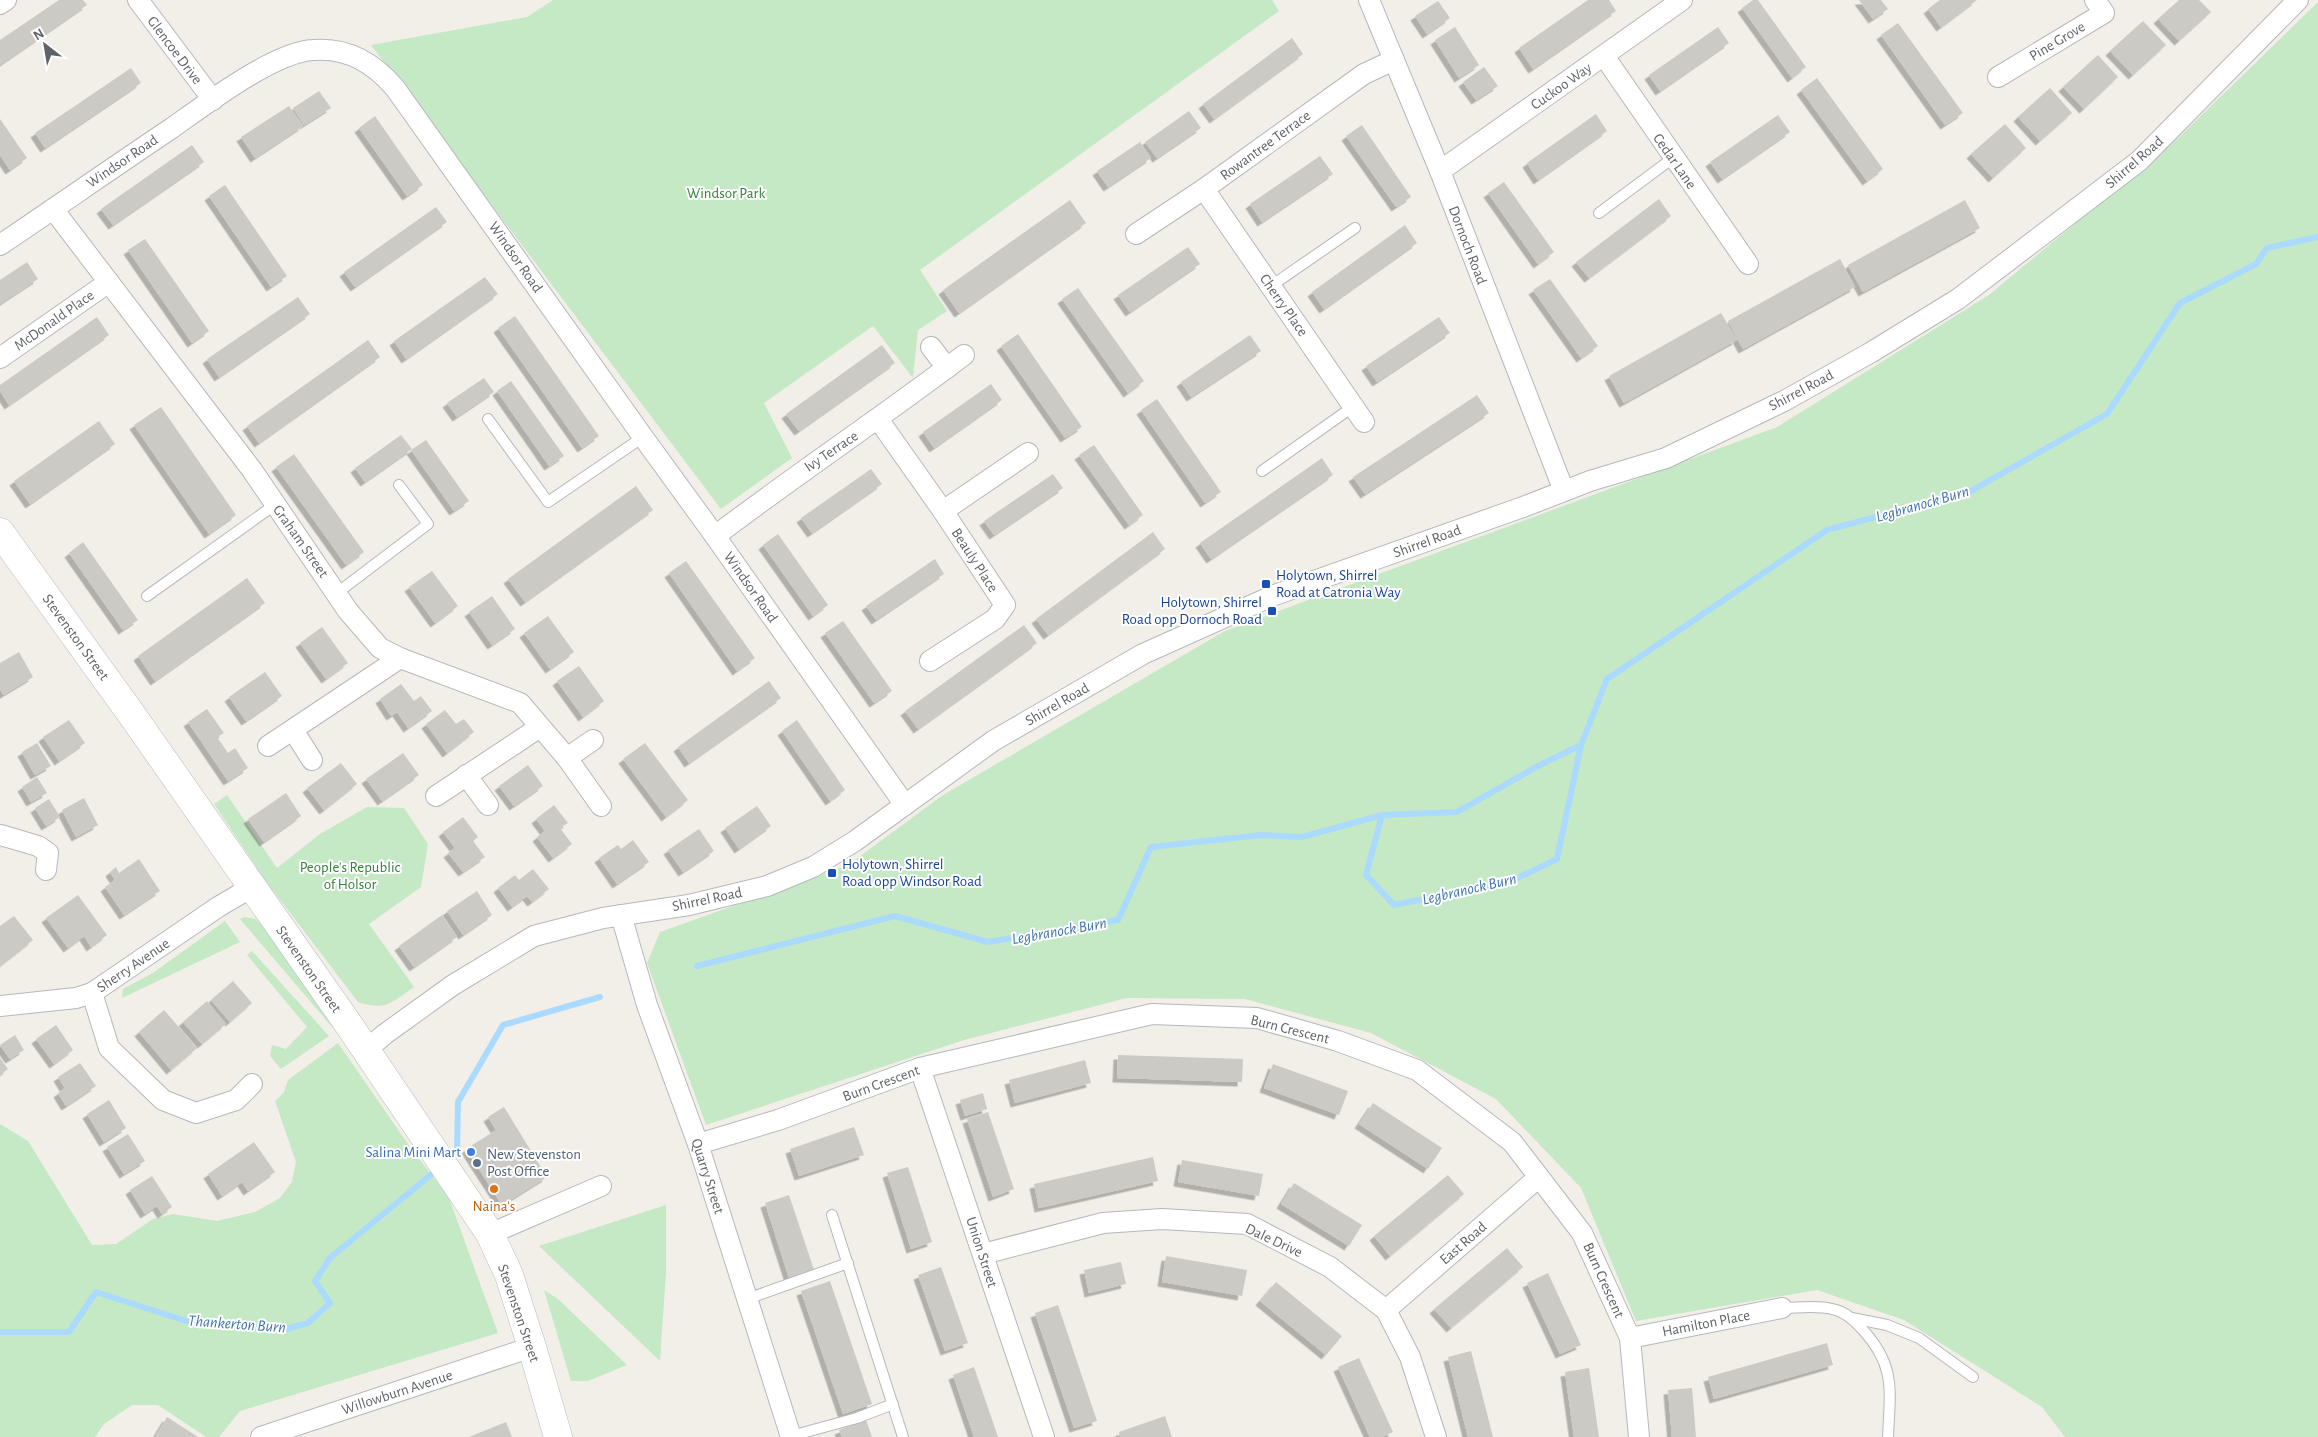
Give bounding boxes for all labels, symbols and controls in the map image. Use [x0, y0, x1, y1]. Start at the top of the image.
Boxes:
street label: Glencoe Drive [144, 13, 205, 87]
street label: Pine Grove [2027, 19, 2088, 64]
north arrow [20, 20, 70, 70]
text: N [31, 26, 47, 43]
street label: Cuckoo Way [1528, 60, 1595, 113]
street label: Rowantree Terrace [1217, 108, 1313, 183]
street label: Cedar Lane [1650, 131, 1699, 192]
street label: Windsor Road [84, 132, 161, 191]
street label: Shirrel Road [2103, 133, 2166, 191]
park label: Windsor Park [687, 186, 765, 201]
street label: Dornoch Road [1446, 204, 1489, 287]
street label: Windsor Road [486, 219, 546, 296]
street label: Cherry Place [1257, 271, 1311, 339]
street label: McDonald Place [12, 287, 97, 353]
street label: Shirrel Road [1766, 367, 1836, 414]
street label: Ivy Terrace [802, 428, 861, 475]
water label: Legbranock Burn [1874, 483, 1971, 525]
street label: Graham Street [270, 502, 331, 580]
street label: Shirrel Road [1391, 522, 1463, 561]
street label: Beauly Place [948, 526, 1001, 595]
street label: Windsor Road [721, 549, 781, 626]
place label: Holytown, Shirrel Road at Catronia Way [1276, 568, 1401, 600]
marker: Holytown, Shirrel Road at Catronia Way [1260, 578, 1272, 590]
street label: Stevenston Street [39, 592, 112, 683]
place label: Holytown, Shirrel Road opp Dornoch Road [1122, 595, 1262, 627]
marker: Holytown, Shirrel Road opp Dornoch Road [1266, 605, 1278, 617]
street label: Shirrel Road [1023, 680, 1092, 729]
place label: Holytown, Shirrel Road opp Windsor Road [842, 857, 982, 889]
park label: People's Republic of Holsor [300, 860, 401, 892]
marker: Holytown, Shirrel Road opp Windsor Road [826, 867, 838, 879]
water label: Legbranock Burn [1421, 870, 1518, 908]
street label: Shirrel Road [671, 885, 744, 914]
water label: Legbranock Burn [1010, 915, 1108, 947]
street label: Stevenston Street [273, 923, 344, 1016]
street label: Sherry Avenue [94, 936, 172, 995]
street label: Burn Crescent [1249, 1012, 1331, 1047]
street label: Burn Crescent [841, 1063, 922, 1104]
street label: Quarry Street [688, 1137, 727, 1216]
place label: Salina Mini Mart [365, 1145, 461, 1160]
marker: Salina Mini Mart [465, 1146, 477, 1158]
place label: New Stevenston Post Office [487, 1147, 581, 1179]
marker: New Stevenston Post Office [471, 1157, 483, 1169]
marker: Naina's [488, 1183, 500, 1195]
place label: Naina's [473, 1199, 515, 1214]
street label: Union Street [963, 1215, 1000, 1289]
street label: East Road [1437, 1219, 1490, 1268]
street label: Dale Drive [1243, 1221, 1305, 1260]
street label: Burn Crescent [1580, 1240, 1627, 1320]
street label: Stevenston Street [495, 1262, 542, 1364]
street label: Hamilton Place [1661, 1308, 1751, 1339]
water label: Thankerton Burn [188, 1313, 286, 1335]
street label: Willowburn Avenue [340, 1367, 455, 1417]

